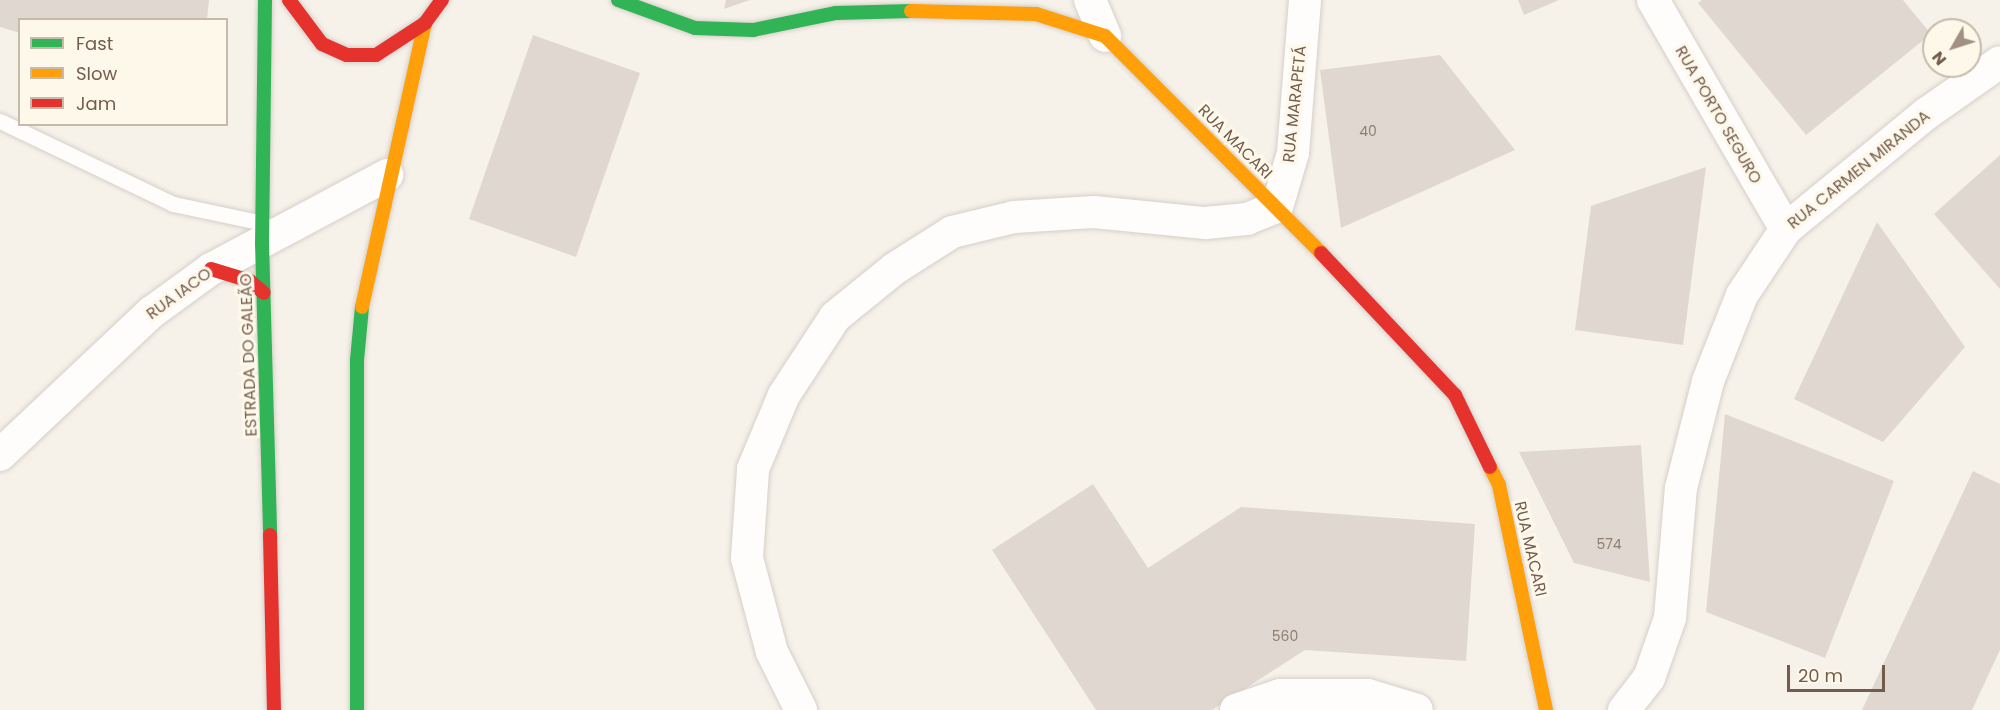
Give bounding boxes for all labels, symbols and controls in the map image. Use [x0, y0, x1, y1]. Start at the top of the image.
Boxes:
legend [18, 18, 228, 126]
north arrow [1922, 18, 1982, 78]
text: Fast [76, 31, 113, 56]
street label: RUA PORTO SEGURO [1671, 43, 1765, 187]
street label: RUA MARAPETÁ [1279, 45, 1311, 163]
text: N [1926, 46, 1952, 70]
text: Slow [76, 61, 117, 86]
text: Jam [76, 91, 116, 116]
street label: RUA MACARI [1194, 101, 1276, 183]
street label: RUA CARMEN MIRANDA [1784, 107, 1934, 233]
house number: 40 [1359, 123, 1377, 139]
street label: RUA IACO [143, 264, 215, 324]
street label: ESTRADA DO GALEÃO [237, 273, 261, 437]
street label: RUA MACARI [1510, 500, 1550, 598]
house number: 574 [1596, 536, 1622, 552]
house number: 560 [1272, 628, 1298, 644]
scale bar [1790, 653, 1888, 691]
text: 20 m [1798, 663, 1843, 688]

